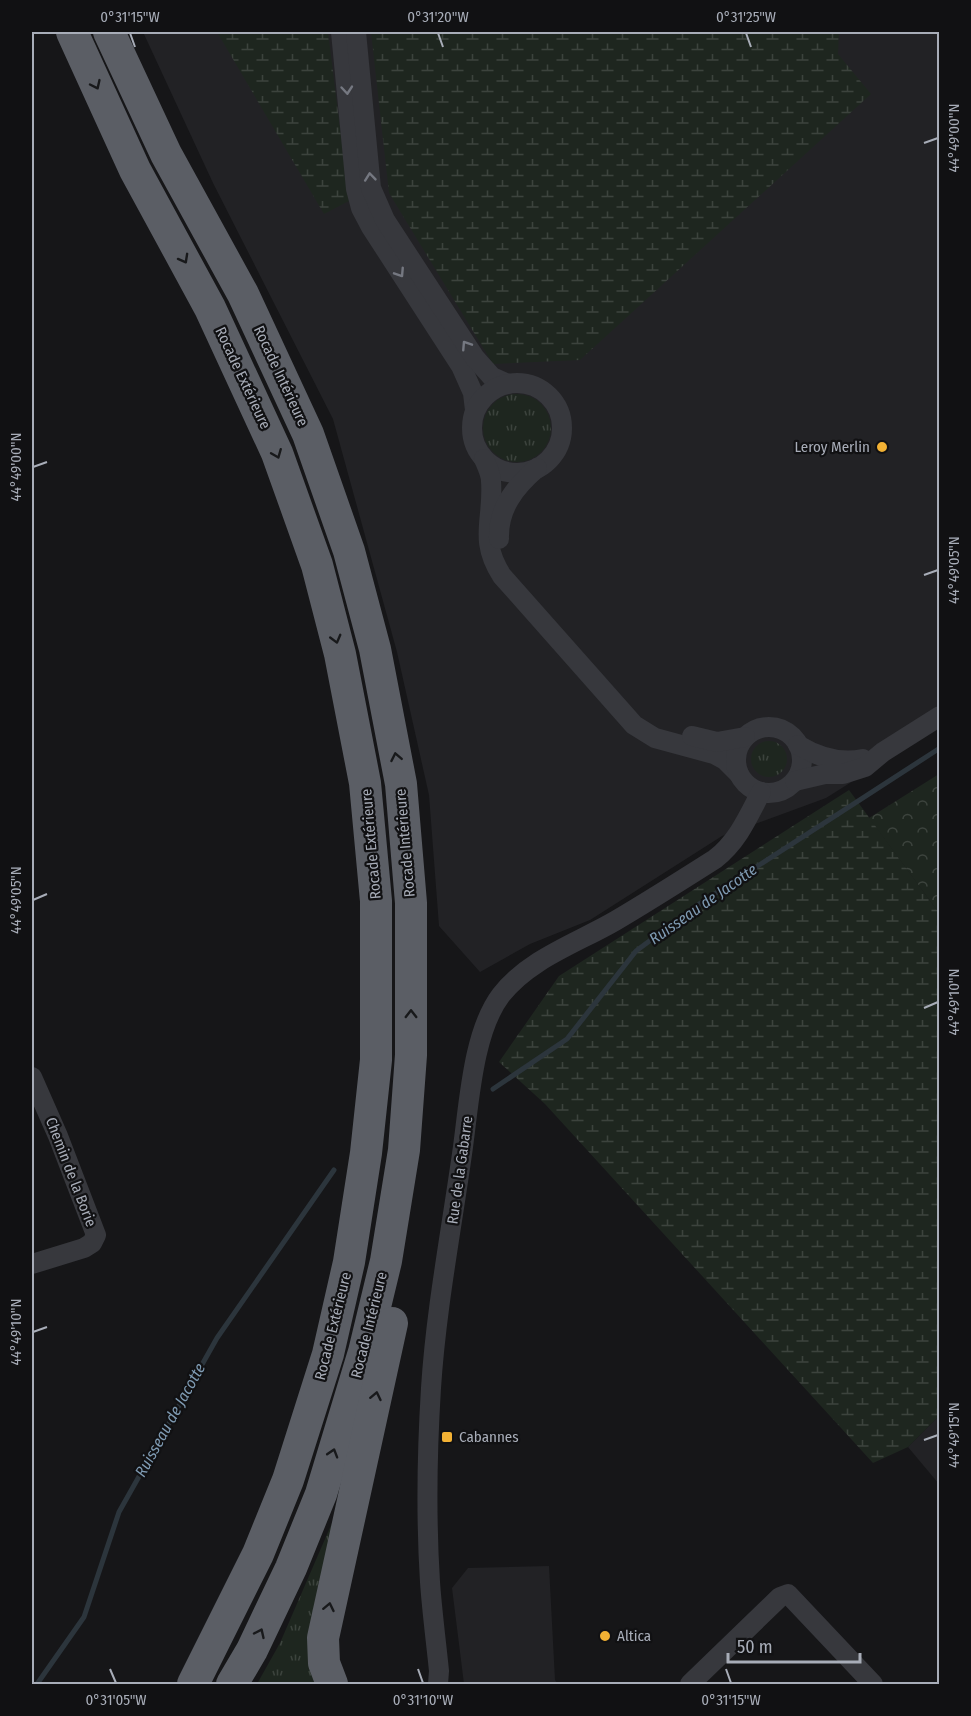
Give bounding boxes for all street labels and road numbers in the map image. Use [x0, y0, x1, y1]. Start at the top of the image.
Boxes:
street label: Rocade Intérieure [250, 323, 312, 429]
street label: Rocade Extérieure [211, 324, 275, 432]
street label: Rocade Extérieure [357, 788, 385, 900]
street label: Rocade Intérieure [391, 788, 419, 898]
street label: Chemin de la Borie [42, 1115, 100, 1229]
street label: Rue de la Gabarre [443, 1115, 477, 1225]
street label: Rocade Extérieure [311, 1270, 355, 1382]
street label: Rocade Intérieure [347, 1270, 391, 1380]

